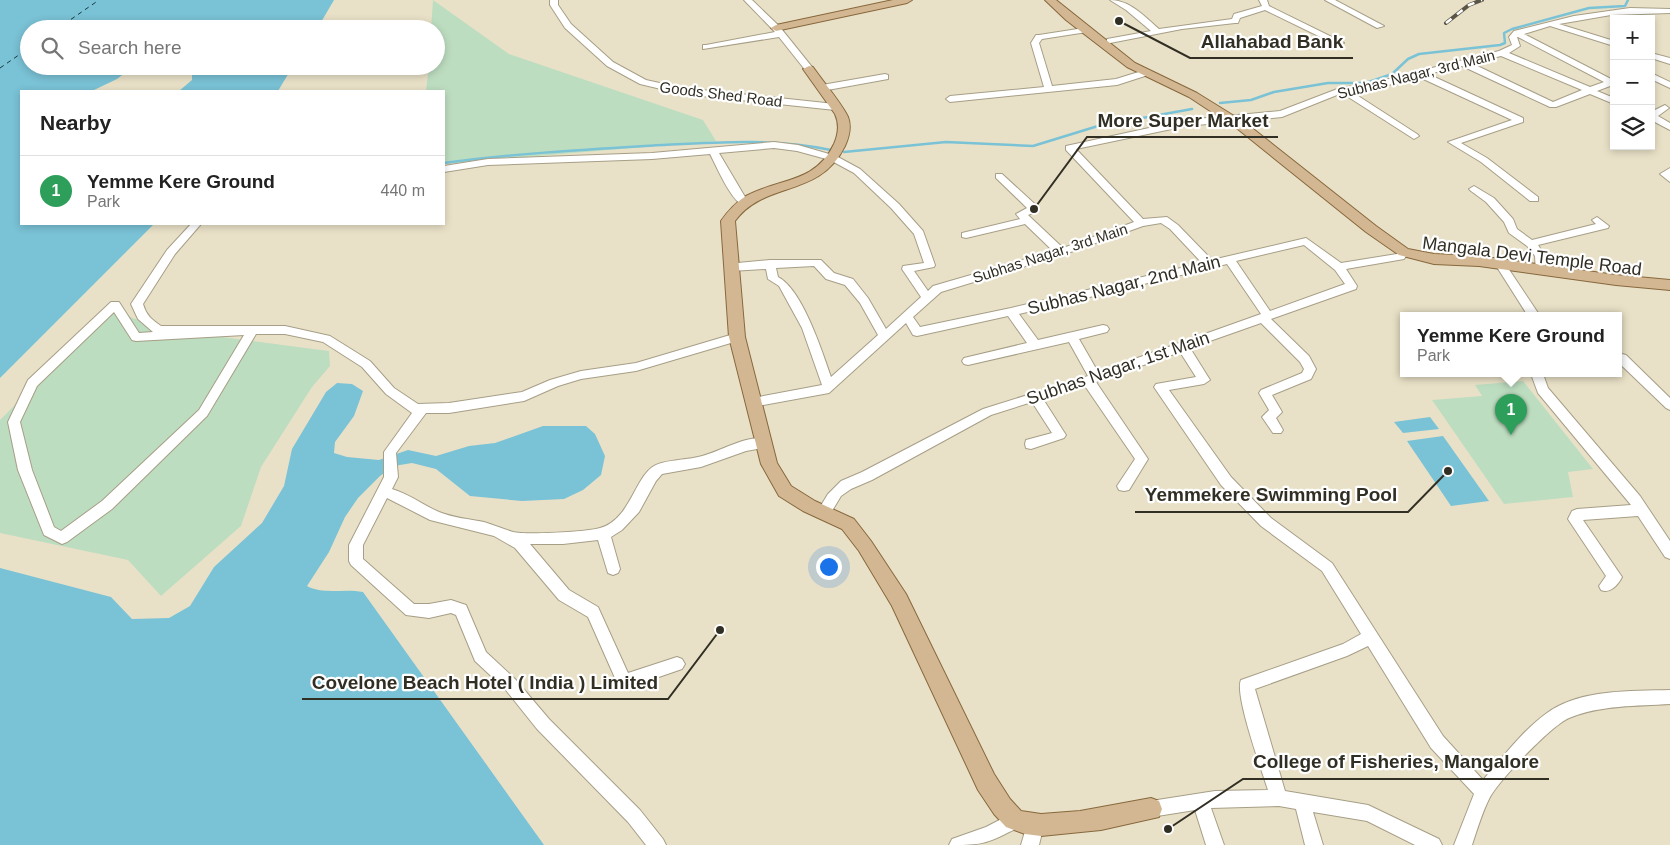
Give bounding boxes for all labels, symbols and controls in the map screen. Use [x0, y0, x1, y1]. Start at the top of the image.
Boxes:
map controls [1610, 15, 1655, 150]
button: + [1610, 15, 1655, 60]
search box [20, 20, 445, 75]
callout: Allahabad Bank [1190, 24, 1353, 58]
text: Allahabad Bank [1201, 31, 1344, 52]
icon: search [38, 34, 66, 62]
text: Search here [78, 37, 182, 58]
street label: Subhas Nagar, 3rd Main [1335, 46, 1497, 102]
button: − [1610, 60, 1655, 105]
street label: Goods Shed Road [659, 78, 783, 110]
callout: More Super Market [1087, 103, 1278, 137]
button: layers [1610, 105, 1655, 150]
text: More Super Market [1097, 110, 1269, 131]
text: Nearby [40, 111, 111, 134]
text: Yemme Kere Ground [87, 171, 275, 192]
text: 1 [52, 182, 60, 199]
text: 440 m [381, 182, 425, 199]
text: Park [87, 193, 120, 210]
street label: Subhas Nagar, 3rd Main [970, 220, 1130, 286]
street label: Mangala Devi Temple Road [1421, 233, 1643, 279]
street label: Subhas Nagar, 2nd Main [1025, 251, 1223, 319]
popup [1400, 312, 1622, 377]
text: Yemme Kere Ground [1417, 325, 1605, 346]
street label: Subhas Nagar, 1st Main [1024, 327, 1212, 409]
text: Park [1417, 347, 1450, 364]
pin: 1 [1495, 394, 1527, 435]
callout: Yemmekere Swimming Pool [1135, 478, 1408, 512]
text: Yemmekere Swimming Pool [1145, 484, 1397, 505]
your location [816, 554, 842, 580]
callout: Covelone Beach Hotel ( India ) Limited [302, 665, 668, 699]
text: Covelone Beach Hotel ( India ) Limited [312, 672, 658, 693]
callout: College of Fisheries, Mangalore [1243, 745, 1549, 779]
text: College of Fisheries, Mangalore [1253, 751, 1539, 772]

